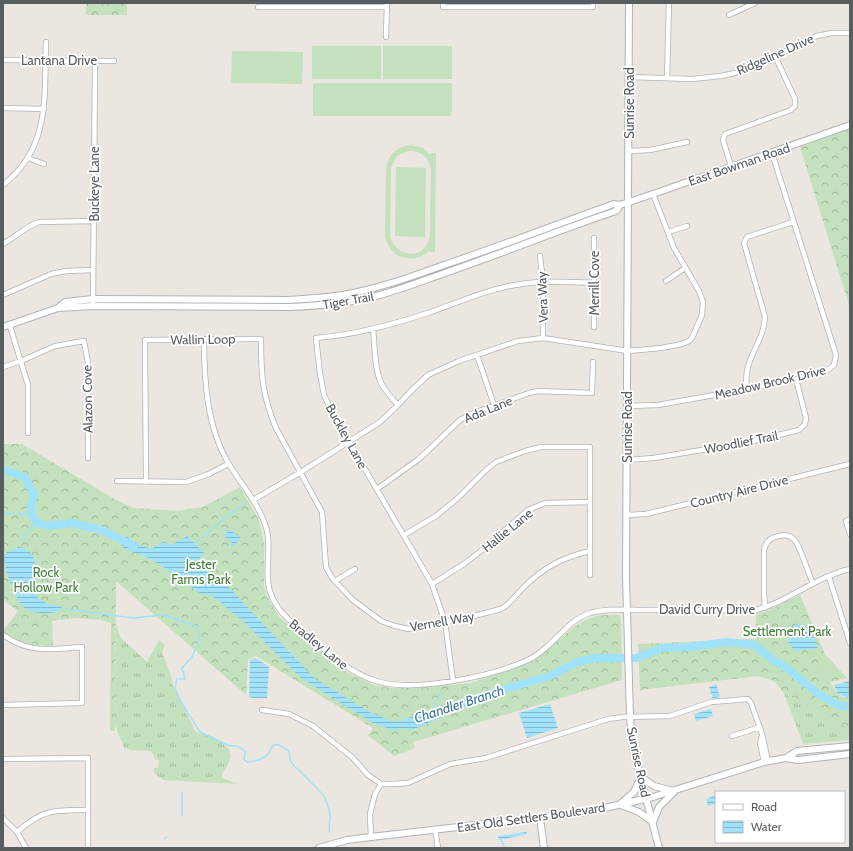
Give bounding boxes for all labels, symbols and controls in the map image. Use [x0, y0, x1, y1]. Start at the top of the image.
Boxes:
street label: Ridgeline Drive [734, 30, 816, 78]
street label: Lantana Drive [21, 52, 97, 68]
street label: Sunrise Road [621, 67, 637, 139]
street label: East Bowman Road [686, 139, 792, 189]
street label: Buckeye Lane [86, 146, 102, 222]
street label: Merrill Cove [586, 250, 602, 315]
street label: Vera Way [533, 271, 551, 323]
street label: Tiger Trail [321, 288, 375, 312]
street label: Wallin Loop [170, 330, 236, 348]
street label: Meadow Brook Drive [713, 361, 828, 403]
street label: Alazon Cove [78, 364, 96, 433]
street label: Sunrise Road [619, 391, 635, 463]
street label: Ada Lane [461, 392, 515, 426]
street label: Buckley Lane [323, 401, 372, 472]
street label: Woodlief Trail [703, 427, 779, 457]
street label: Country Aire Drive [688, 471, 790, 511]
street label: Hallie Lane [478, 505, 536, 555]
park label: Jester Farms Park [171, 556, 231, 587]
park label: Rock Hollow Park [13, 564, 79, 595]
street label: David Curry Drive [659, 601, 755, 617]
street label: Vernell Way [408, 607, 476, 635]
street label: Bradley Lane [286, 615, 352, 673]
park label: Settlement Park [743, 623, 831, 639]
water label: Chandler Branch [412, 681, 506, 727]
street label: Sunrise Road [624, 725, 654, 799]
legend [715, 791, 845, 843]
street label: East Old Settlers Boulevard [456, 799, 606, 835]
text: Road [751, 799, 777, 814]
text: Water [751, 819, 782, 834]

